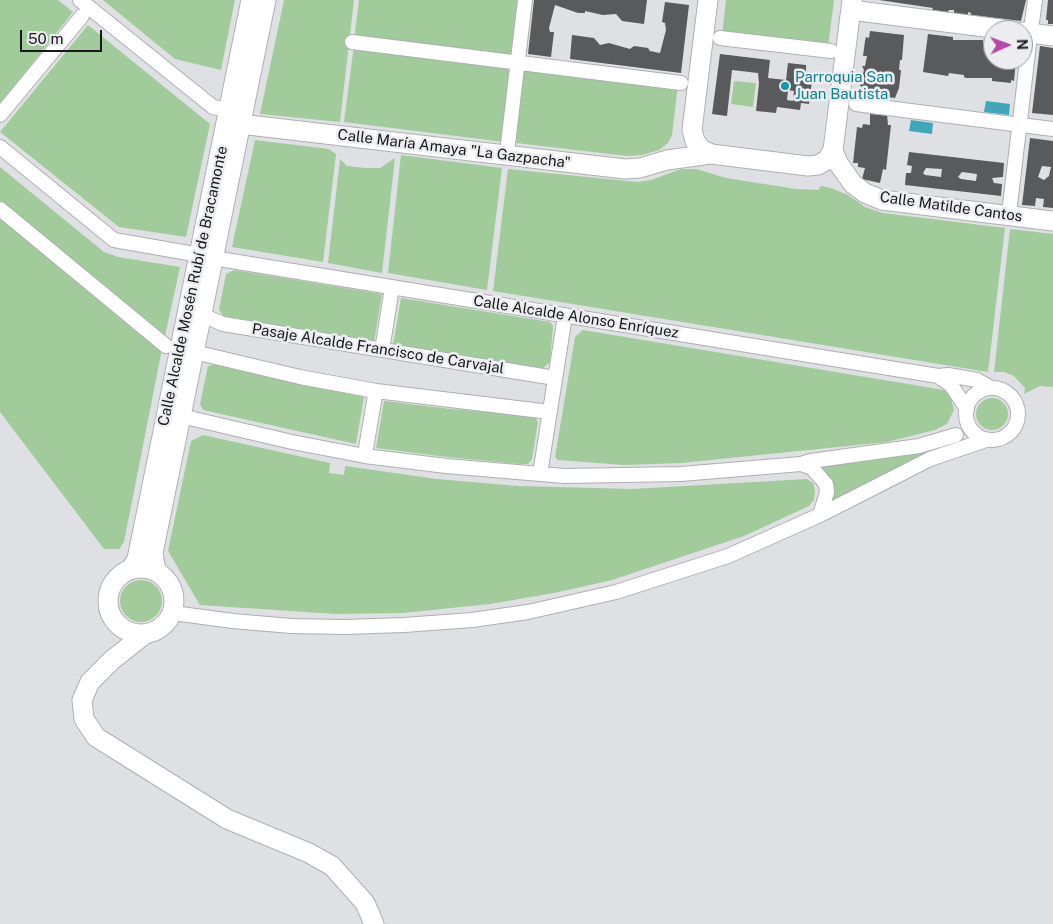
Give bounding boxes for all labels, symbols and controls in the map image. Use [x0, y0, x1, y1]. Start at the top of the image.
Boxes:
scale bar [22, 20, 105, 52]
north arrow [983, 20, 1033, 70]
text: 50 m [28, 30, 63, 47]
text: N [1014, 39, 1030, 50]
place label: Parroquia San Juan Bautista [795, 68, 893, 103]
marker: Parroquia San Juan Bautista [779, 80, 791, 92]
street label: Calle María Amaya "La Gazpacha" [337, 126, 571, 172]
street label: Calle Alcalde Mosén Rubí de Bracamonte [154, 144, 232, 428]
street label: Calle Matilde Cantos [879, 188, 1023, 226]
street label: Calle Alcalde Alonso Enríquez [472, 292, 680, 342]
street label: Pasaje Alcalde Francisco de Carvajal [251, 320, 505, 378]

